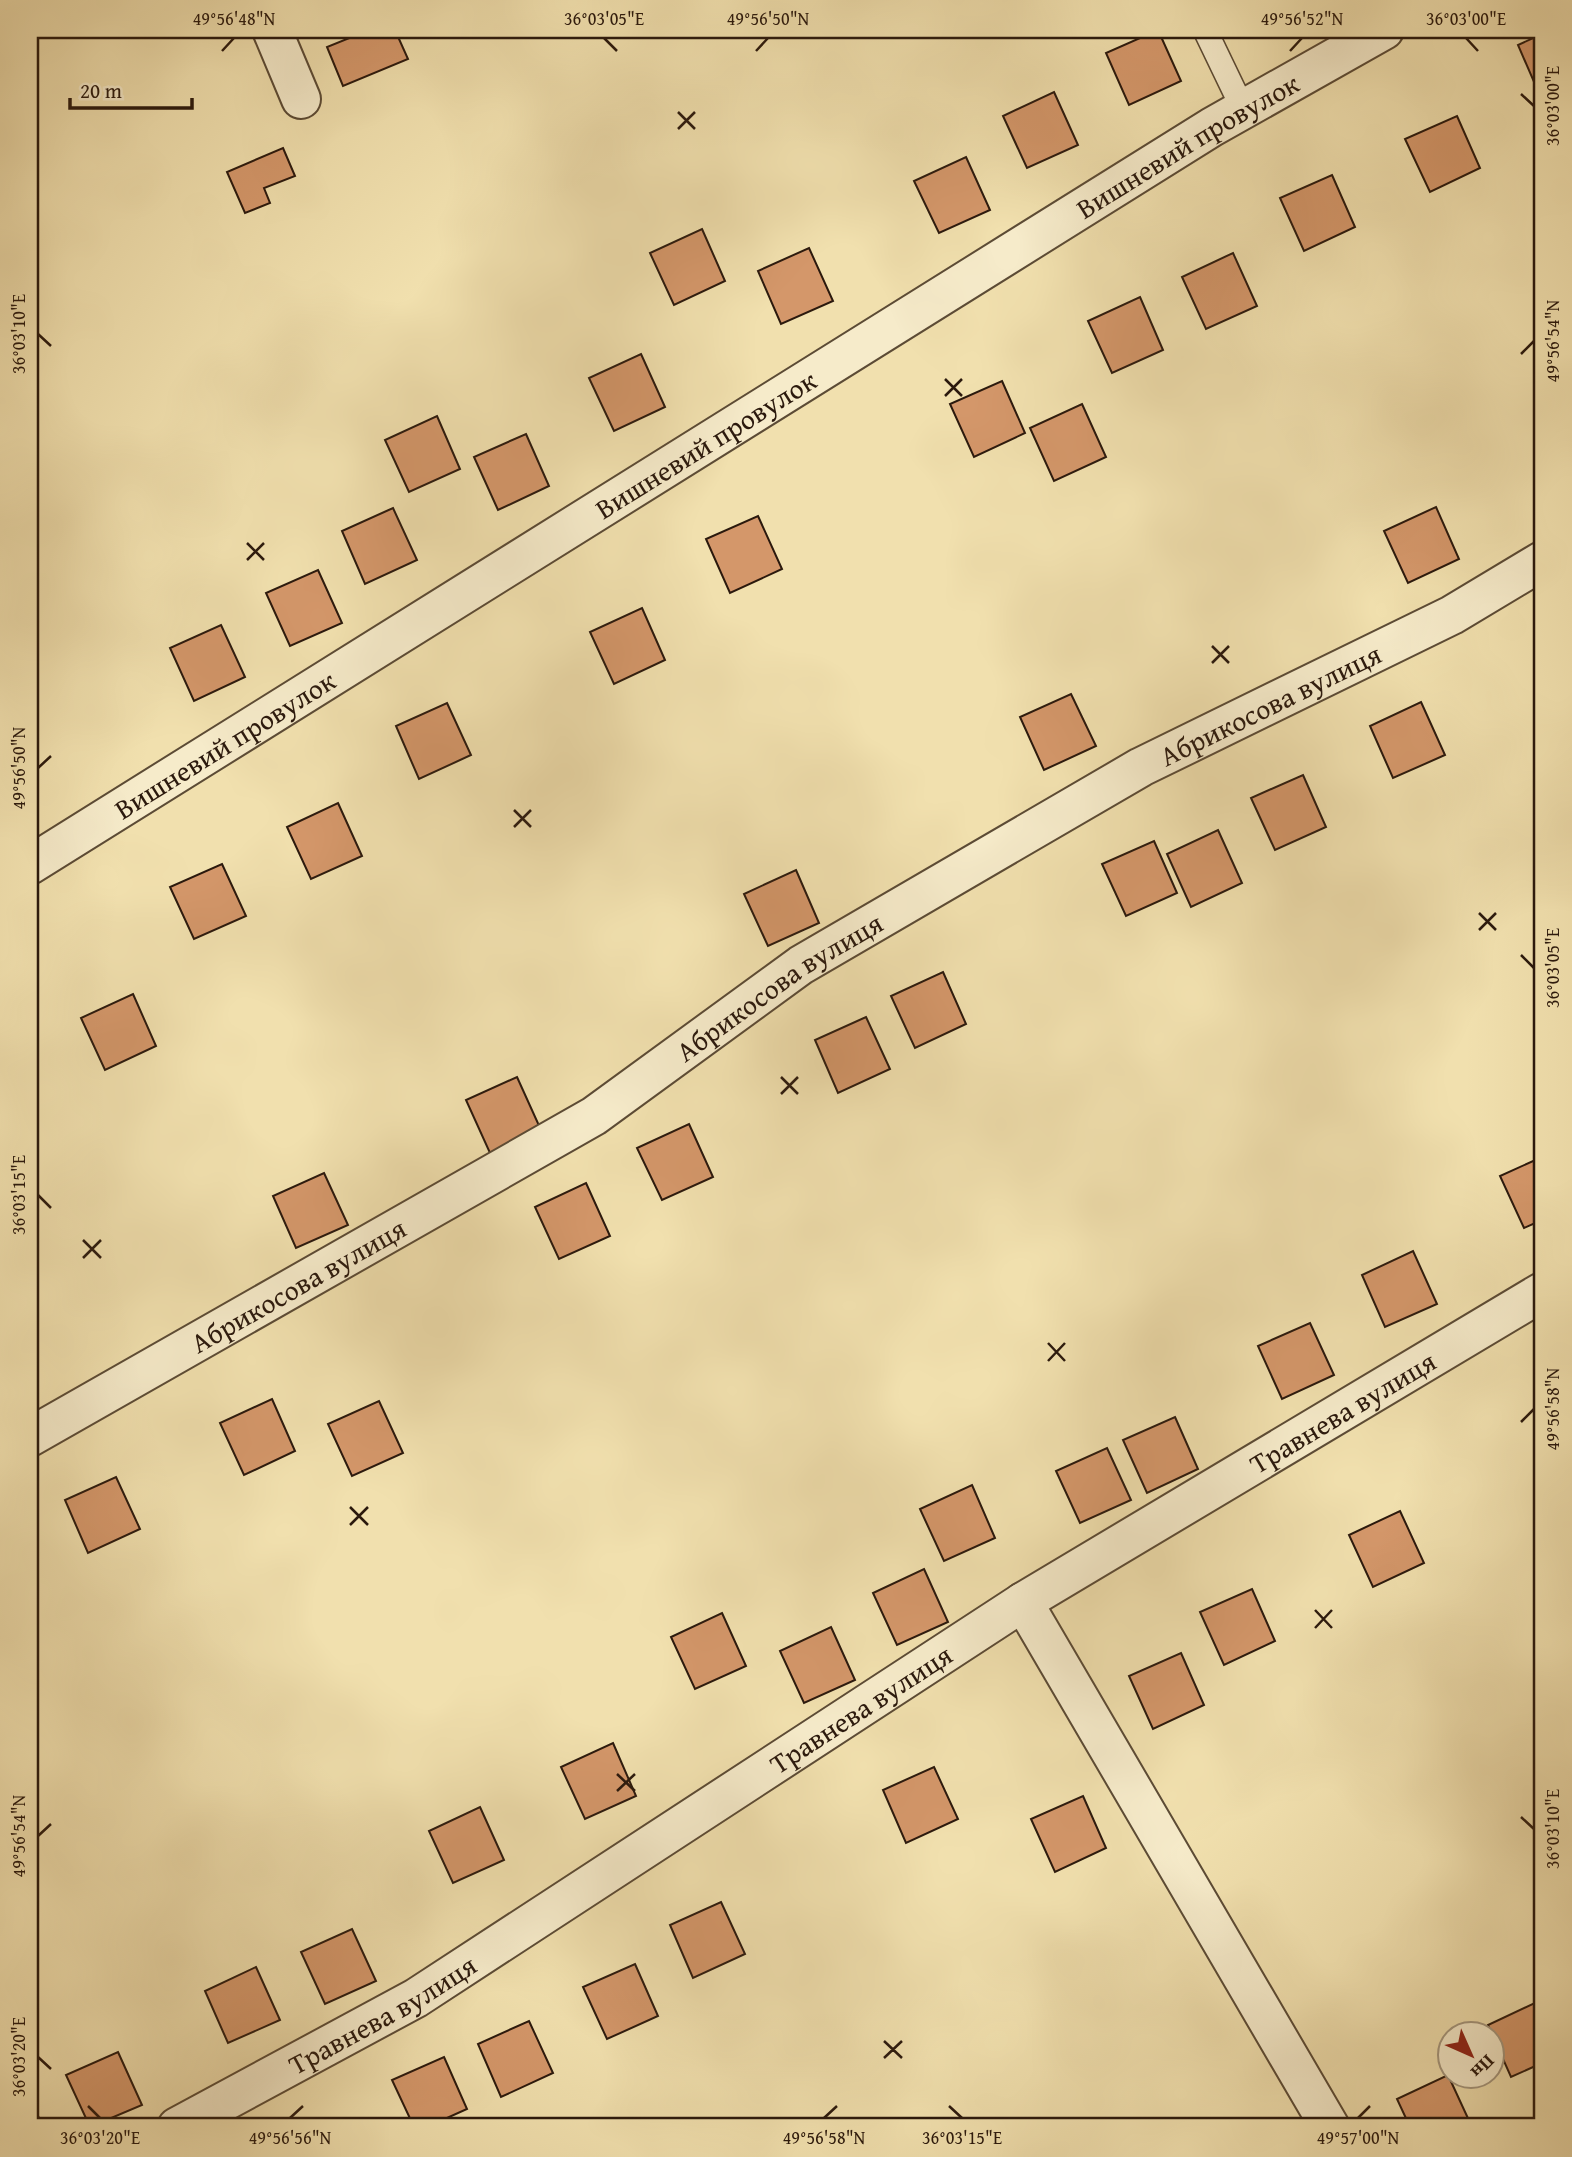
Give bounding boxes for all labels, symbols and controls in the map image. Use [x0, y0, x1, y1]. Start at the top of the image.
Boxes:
text: 49°56'48"N [193, 5, 276, 32]
text: 36°03'05"E [564, 5, 644, 32]
text: 49°56'50"N [727, 5, 810, 32]
text: 49°56'52"N [1261, 5, 1344, 32]
text: 36°03'00"E [1426, 5, 1506, 32]
street label: Вишневий провулок [1068, 62, 1306, 228]
scale bar [70, 66, 192, 110]
text: 36°03'00"E [1539, 66, 1566, 146]
text: 20 m [80, 75, 122, 106]
text: 36°03'10"E [5, 294, 32, 374]
text: 49°56'54"N [1539, 299, 1566, 382]
street label: Вишневий провулок [587, 359, 824, 528]
street label: Абрикосова вулиця [1152, 632, 1388, 776]
street label: Вишневий провулок [106, 659, 343, 828]
text: 49°56'50"N [5, 726, 32, 809]
street label: Абрикосова вулиця [667, 902, 890, 1071]
text: 36°03'05"E [1539, 928, 1566, 1008]
text: 36°03'15"E [5, 1155, 32, 1235]
street label: Абрикосова вулиця [182, 1207, 413, 1362]
street label: Травнева вулиця [1241, 1340, 1443, 1483]
text: 49°56'58"N [1539, 1367, 1566, 1450]
street label: Травнева вулиця [761, 1633, 960, 1783]
text: 36°03'10"E [1539, 1789, 1566, 1869]
text: 49°56'54"N [5, 1794, 32, 1877]
street label: Травнева вулиця [281, 1944, 484, 2084]
text: 36°03'20"E [5, 2017, 32, 2097]
north arrow [1436, 2021, 1506, 2090]
text: Пн [1464, 2048, 1502, 2086]
text: 36°03'20"E [60, 2124, 140, 2151]
text: 49°56'56"N [249, 2124, 332, 2151]
text: 49°56'58"N [783, 2124, 866, 2151]
text: 36°03'15"E [922, 2124, 1002, 2151]
text: 49°57'00"N [1317, 2124, 1400, 2151]

